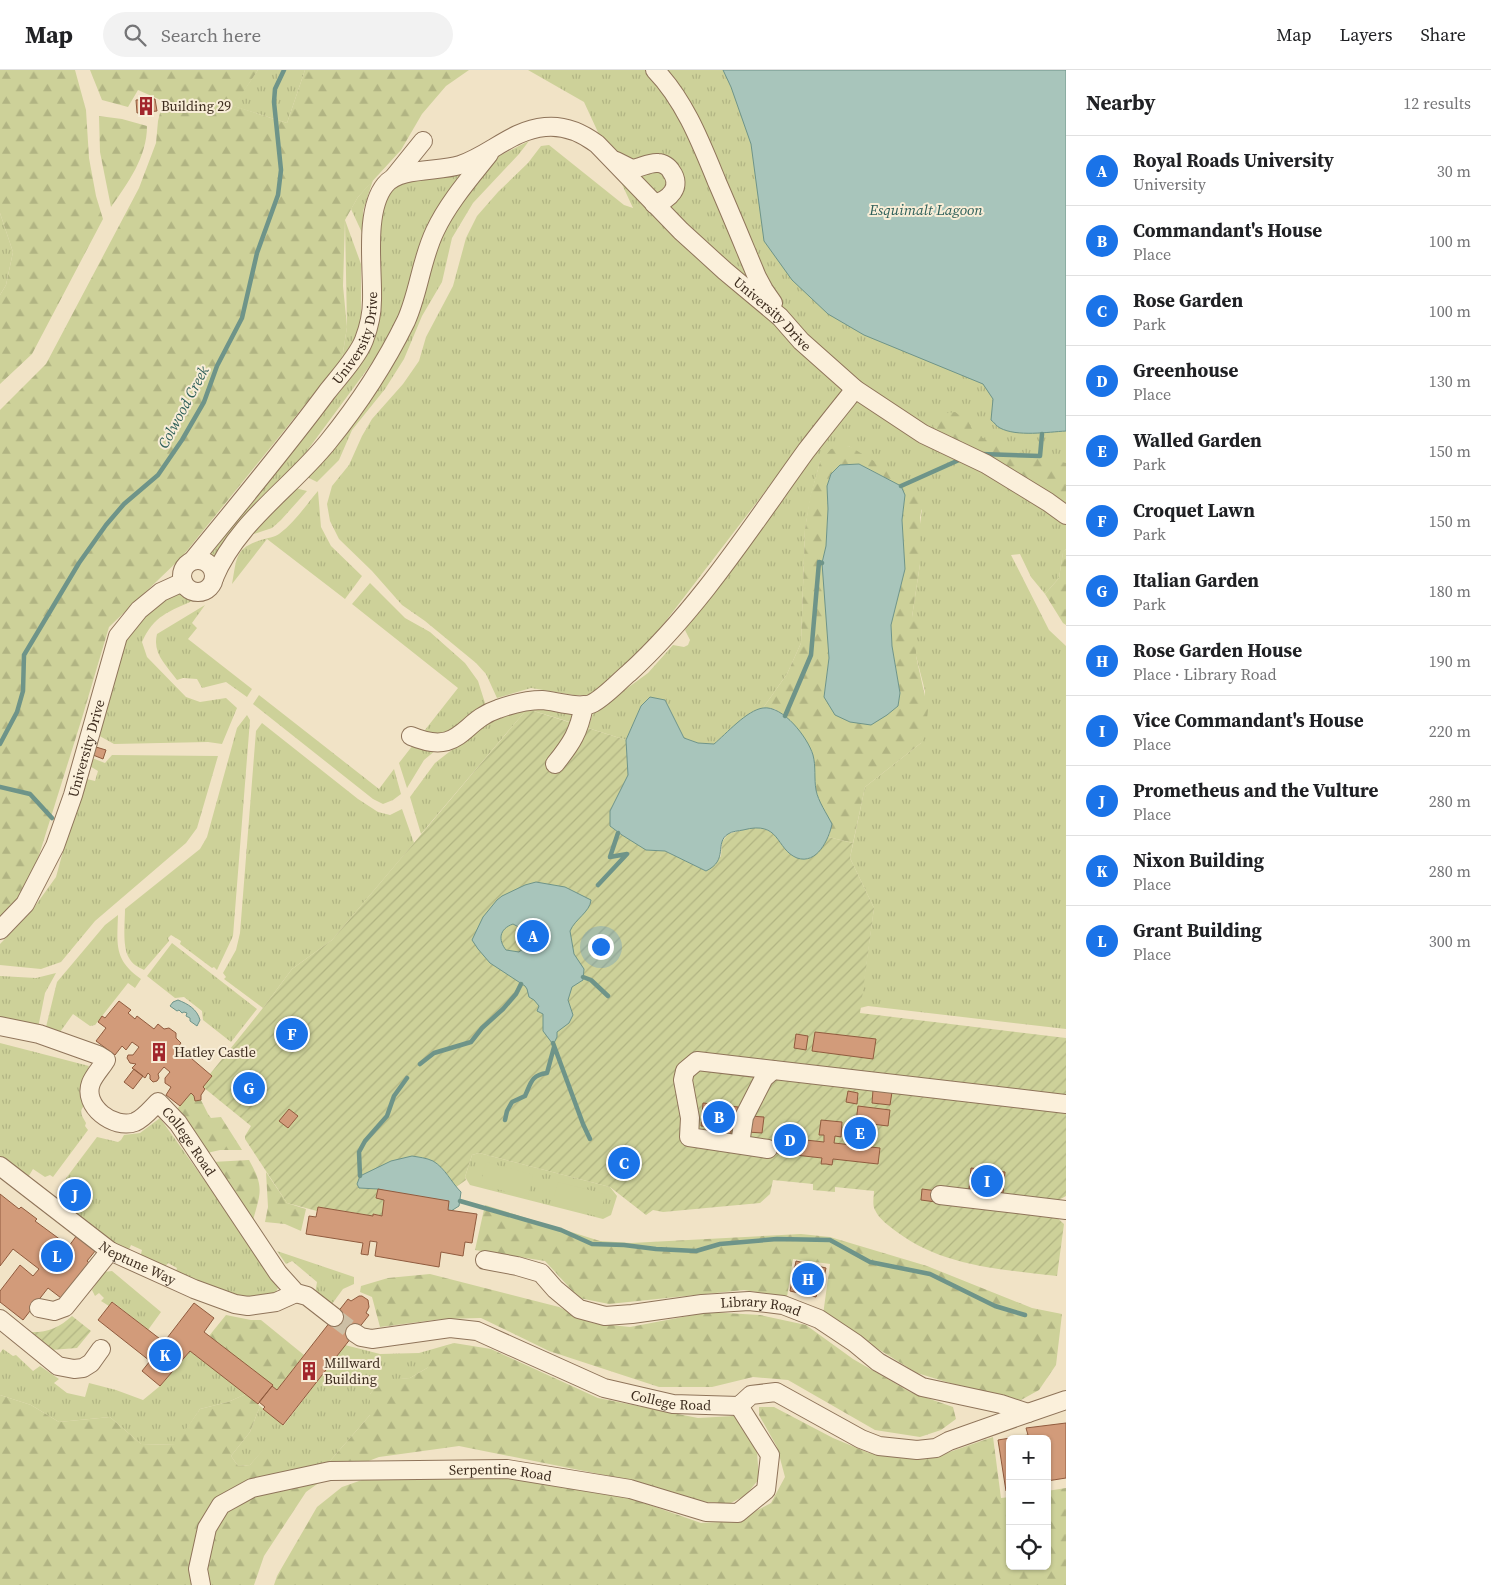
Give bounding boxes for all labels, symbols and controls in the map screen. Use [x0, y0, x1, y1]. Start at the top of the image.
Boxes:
search box [103, 12, 453, 57]
text: Map [25, 18, 73, 51]
icon: search [121, 21, 149, 49]
text: Search here [161, 22, 261, 48]
text: Map [1276, 22, 1311, 47]
text: Layers [1339, 22, 1392, 47]
text: Share [1420, 22, 1466, 47]
text: Nearby [1086, 88, 1156, 117]
text: 12 results [1403, 92, 1471, 114]
building icon: Building 29 [135, 95, 157, 117]
place label: Building 29 [161, 96, 231, 116]
text: Royal Roads University [1133, 147, 1334, 173]
text: A [1097, 160, 1107, 182]
text: 30 m [1437, 160, 1471, 182]
text: University [1133, 173, 1206, 195]
water label: Esquimalt Lagoon [868, 199, 983, 220]
text: Commandant's House [1133, 217, 1322, 243]
text: B [1097, 230, 1107, 252]
text: 100 m [1429, 230, 1471, 252]
text: Place [1133, 243, 1171, 265]
street label: University Drive [729, 272, 816, 356]
text: Rose Garden [1133, 287, 1243, 313]
street label: University Drive [327, 292, 382, 389]
text: C [1097, 300, 1107, 322]
text: 100 m [1429, 300, 1471, 322]
text: Park [1133, 313, 1166, 335]
text: Greenhouse [1133, 357, 1238, 383]
water label: Colwood Creek [152, 361, 214, 452]
text: D [1096, 370, 1108, 392]
text: 130 m [1429, 370, 1471, 392]
text: Place [1133, 383, 1171, 405]
text: Walled Garden [1133, 427, 1262, 453]
text: E [1097, 440, 1107, 462]
text: 150 m [1429, 440, 1471, 462]
text: Park [1133, 453, 1166, 475]
text: Croquet Lawn [1133, 497, 1255, 523]
text: F [1097, 510, 1107, 532]
text: 150 m [1429, 510, 1471, 532]
text: Park [1133, 523, 1166, 545]
text: Italian Garden [1133, 567, 1259, 593]
text: G [1097, 580, 1107, 602]
text: 180 m [1429, 580, 1471, 602]
text: Park [1133, 593, 1166, 615]
text: Rose Garden House [1133, 637, 1302, 663]
text: H [1096, 650, 1108, 672]
text: 190 m [1429, 650, 1471, 672]
text: Place · Library Road [1133, 663, 1277, 685]
street label: University Drive [63, 697, 110, 800]
text: Vice Commandant's House [1133, 707, 1364, 733]
text: I [1099, 720, 1105, 742]
text: 220 m [1429, 720, 1471, 742]
text: Place [1133, 733, 1171, 755]
text: Prometheus and the Vulture [1133, 777, 1378, 803]
text: J [1099, 790, 1105, 812]
text: 280 m [1429, 790, 1471, 812]
text: Place [1133, 803, 1171, 825]
text: Nixon Building [1133, 847, 1264, 873]
text: K [1096, 860, 1108, 882]
text: 280 m [1429, 860, 1471, 882]
text: Place [1133, 873, 1171, 895]
pin: A [517, 917, 549, 955]
text: Grant Building [1133, 917, 1262, 943]
text: L [1097, 930, 1107, 952]
text: 300 m [1429, 930, 1471, 952]
your location [588, 934, 614, 960]
text: Place [1133, 943, 1171, 965]
pin: F [276, 1015, 308, 1053]
building icon: Hatley Castle [148, 1041, 170, 1063]
place label: Hatley Castle [174, 1042, 256, 1062]
pin: G [233, 1069, 265, 1107]
pin: B [703, 1098, 735, 1136]
street label: College Road [157, 1102, 221, 1180]
pin: E [844, 1114, 876, 1152]
pin: D [774, 1121, 806, 1159]
pin: C [608, 1144, 640, 1182]
pin: I [971, 1162, 1003, 1200]
pin: J [59, 1176, 91, 1214]
street label: Neptune Way [95, 1236, 180, 1290]
pin: L [41, 1237, 73, 1275]
pin: H [792, 1260, 824, 1298]
street label: Library Road [720, 1291, 804, 1321]
pin: K [149, 1336, 181, 1374]
place label: Millward Building [324, 1353, 380, 1389]
building icon: Millward Building [298, 1360, 320, 1382]
street label: College Road [629, 1385, 712, 1415]
map controls [1006, 1435, 1051, 1570]
button: + [1006, 1435, 1051, 1480]
street label: Serpentine Road [449, 1459, 553, 1486]
button: − [1006, 1480, 1051, 1525]
button: locate [1006, 1525, 1051, 1570]

